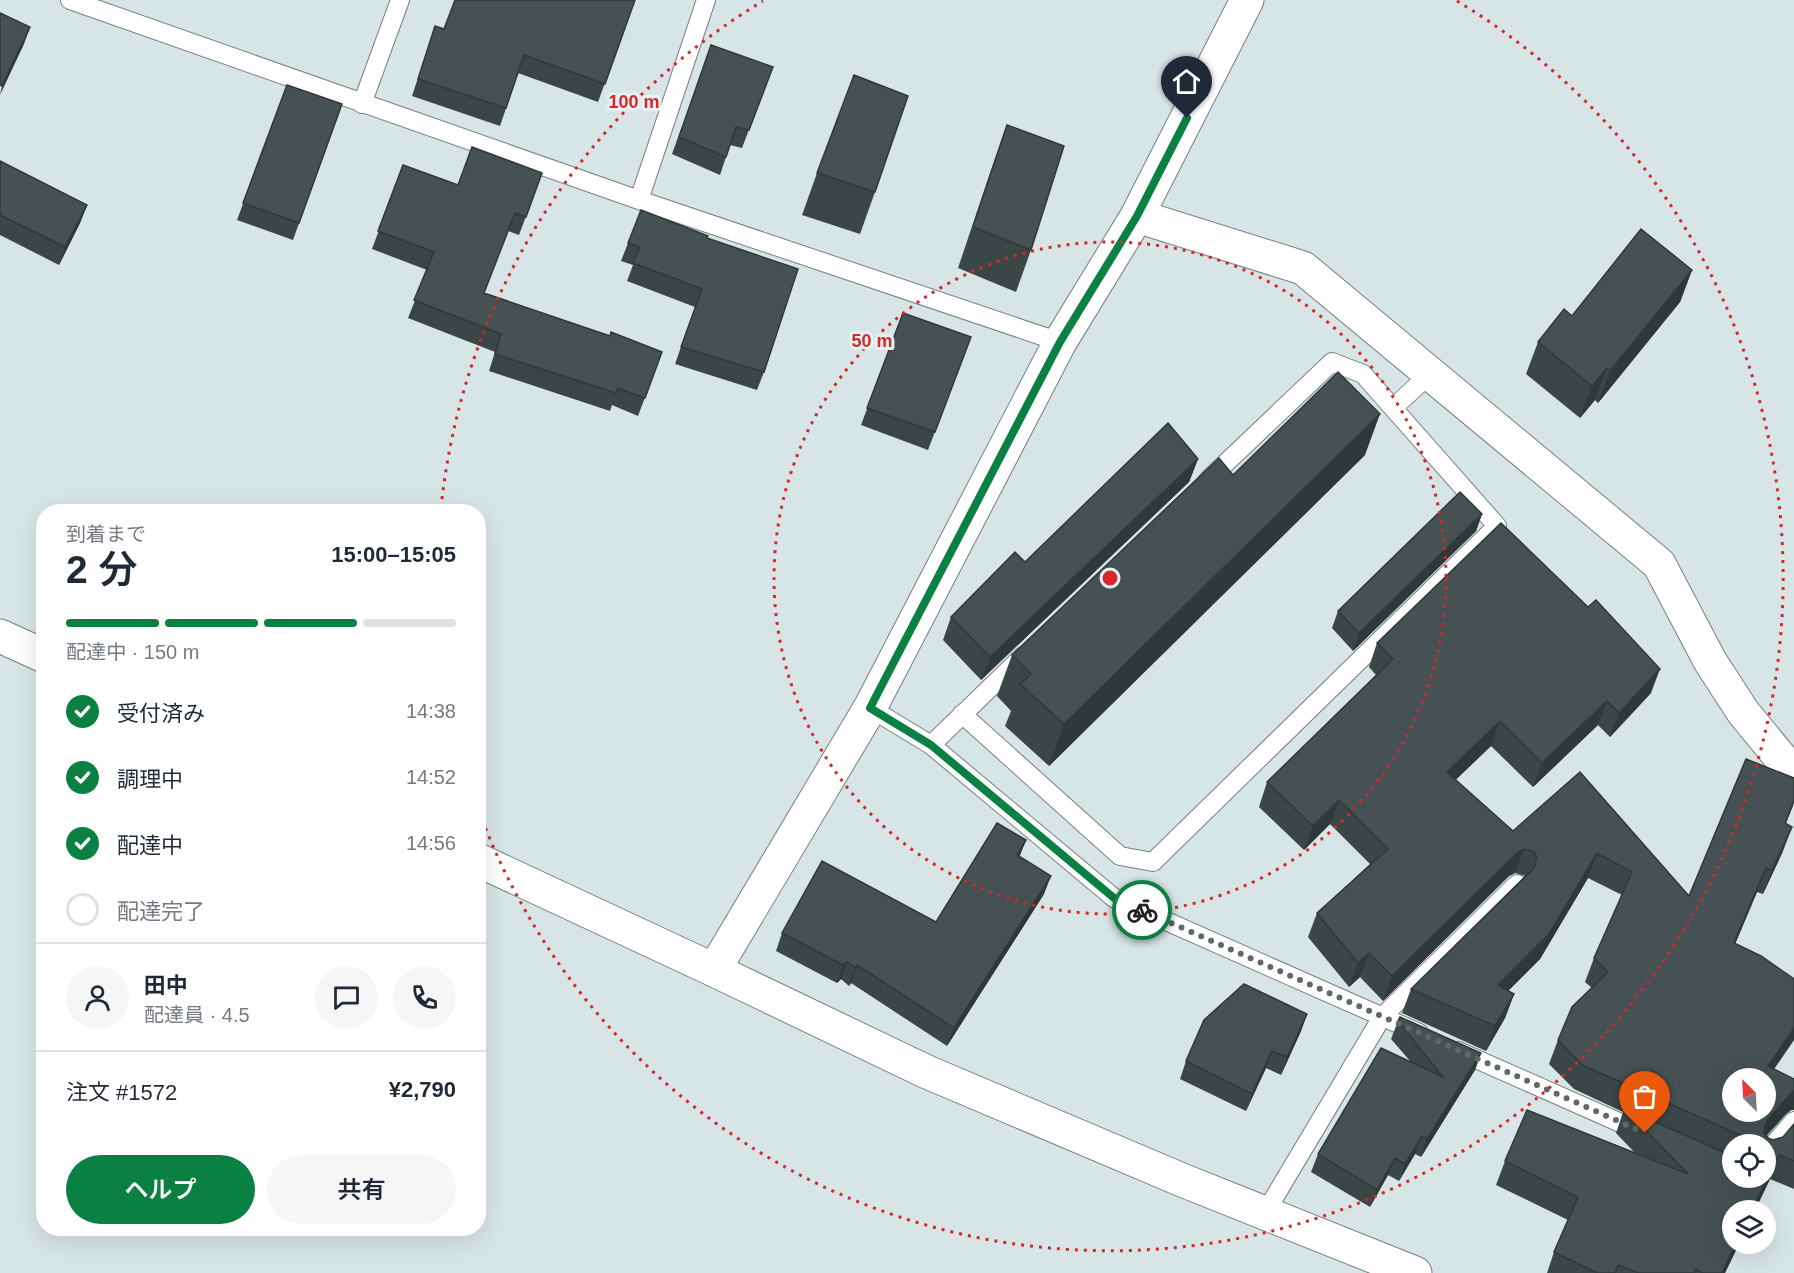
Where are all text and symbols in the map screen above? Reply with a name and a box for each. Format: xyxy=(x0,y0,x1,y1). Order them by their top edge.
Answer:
pin xyxy=(1161,56,1212,118)
icon: home xyxy=(1170,65,1203,98)
text: 100 m xyxy=(608,92,660,112)
text: 50 m xyxy=(851,331,893,351)
text: 到着まで xyxy=(66,523,146,545)
text: 15:00–15:05 xyxy=(331,542,456,567)
text: 2 分 xyxy=(66,548,138,591)
centre of rings xyxy=(1100,568,1120,588)
text: 配達中 · 150 m xyxy=(66,641,199,663)
icon: check xyxy=(66,695,99,728)
text: 14:38 xyxy=(406,700,456,722)
text: 受付済み xyxy=(117,701,205,726)
icon: check xyxy=(66,761,99,794)
text: 14:52 xyxy=(406,766,456,788)
text: 調理中 xyxy=(117,767,183,792)
icon: check xyxy=(66,827,99,860)
text: 14:56 xyxy=(406,832,456,854)
text: 配達中 xyxy=(117,833,183,858)
courier xyxy=(1112,880,1172,940)
icon: bike xyxy=(1126,894,1159,927)
text: 配達完了 xyxy=(117,899,205,924)
button: person xyxy=(66,966,129,1029)
button: chat xyxy=(315,966,378,1029)
button: phone xyxy=(393,966,456,1029)
text: 田中 xyxy=(144,973,188,998)
text: 配達員 · 4.5 xyxy=(144,1004,250,1026)
north arrow xyxy=(1722,1068,1776,1122)
map controls xyxy=(1722,1068,1776,1254)
pin xyxy=(1619,1071,1670,1133)
text: ¥2,790 xyxy=(389,1077,456,1102)
text: 注文 #1572 xyxy=(66,1080,177,1105)
icon: bag xyxy=(1628,1080,1661,1113)
button: locate xyxy=(1722,1134,1776,1188)
button: ヘルプ xyxy=(66,1155,255,1224)
button: 共有 xyxy=(267,1155,456,1224)
button: layers xyxy=(1722,1200,1776,1254)

